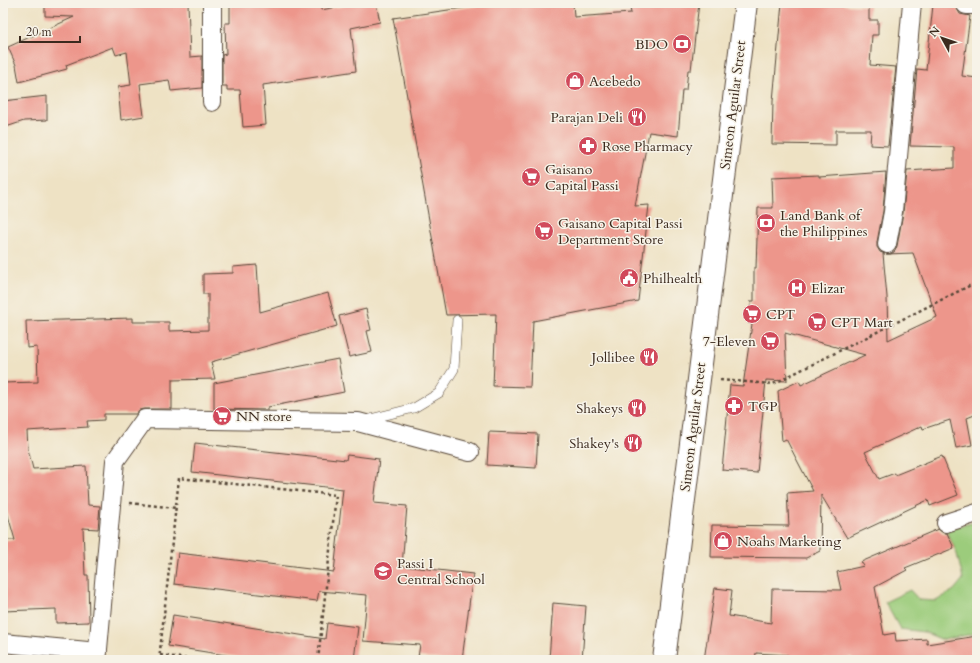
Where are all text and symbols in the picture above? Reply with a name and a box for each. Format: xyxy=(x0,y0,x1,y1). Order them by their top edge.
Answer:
scale bar xyxy=(20,18,80,44)
north arrow xyxy=(922,18,962,58)
text: N xyxy=(926,23,944,40)
text: 20 m xyxy=(26,24,53,40)
bank icon: BDO xyxy=(671,33,693,55)
place label: BDO xyxy=(635,35,668,54)
street label: Simeon Aguilar Street xyxy=(716,39,750,171)
shop icon: Acebedo xyxy=(564,70,586,92)
place label: Acebedo xyxy=(589,72,641,91)
restaurant icon: Parajan Deli xyxy=(626,106,648,128)
place label: Parajan Deli xyxy=(551,108,623,127)
pharmacy icon: Rose Pharmacy xyxy=(577,135,599,157)
place label: Rose Pharmacy xyxy=(602,137,693,156)
place label: Gaisano Capital Passi xyxy=(545,160,619,195)
supermarket icon: Gaisano Capital Passi xyxy=(520,166,542,188)
place label: Land Bank of the Philippines xyxy=(780,206,868,241)
bank icon: Land Bank of the Philippines xyxy=(755,212,777,234)
place label: Gaisano Capital Passi Department Store xyxy=(558,214,683,249)
supermarket icon: Gaisano Capital Passi Department Store xyxy=(533,220,555,242)
public building icon: Philhealth xyxy=(618,267,640,289)
place label: Philhealth xyxy=(643,269,703,288)
hospital icon: Elizar xyxy=(786,277,808,299)
place label: Elizar xyxy=(811,279,845,298)
supermarket icon: CPT xyxy=(741,303,763,325)
place label: CPT xyxy=(766,305,795,324)
supermarket icon: CPT Mart xyxy=(806,311,828,333)
place label: CPT Mart xyxy=(831,313,893,332)
supermarket icon: 7-Eleven xyxy=(759,330,781,352)
place label: 7-Eleven xyxy=(703,332,756,351)
restaurant icon: Jollibee xyxy=(638,346,660,368)
place label: Jollibee xyxy=(589,348,635,367)
street label: Simeon Aguilar Street xyxy=(676,361,710,493)
pharmacy icon: TGP xyxy=(723,395,745,417)
restaurant icon: Shakeys xyxy=(626,397,648,419)
place label: TGP xyxy=(748,397,778,416)
place label: Shakeys xyxy=(576,399,623,418)
supermarket icon: NN store xyxy=(211,405,233,427)
place label: NN store xyxy=(236,407,292,426)
restaurant icon: Shakey's xyxy=(622,432,644,454)
place label: Shakey's xyxy=(569,434,619,453)
shop icon: Noahs Marketing xyxy=(712,530,734,552)
place label: Noahs Marketing xyxy=(737,532,841,551)
place label: Passi I Central School xyxy=(397,554,485,589)
school or university icon: Passi I Central School xyxy=(372,560,394,582)

